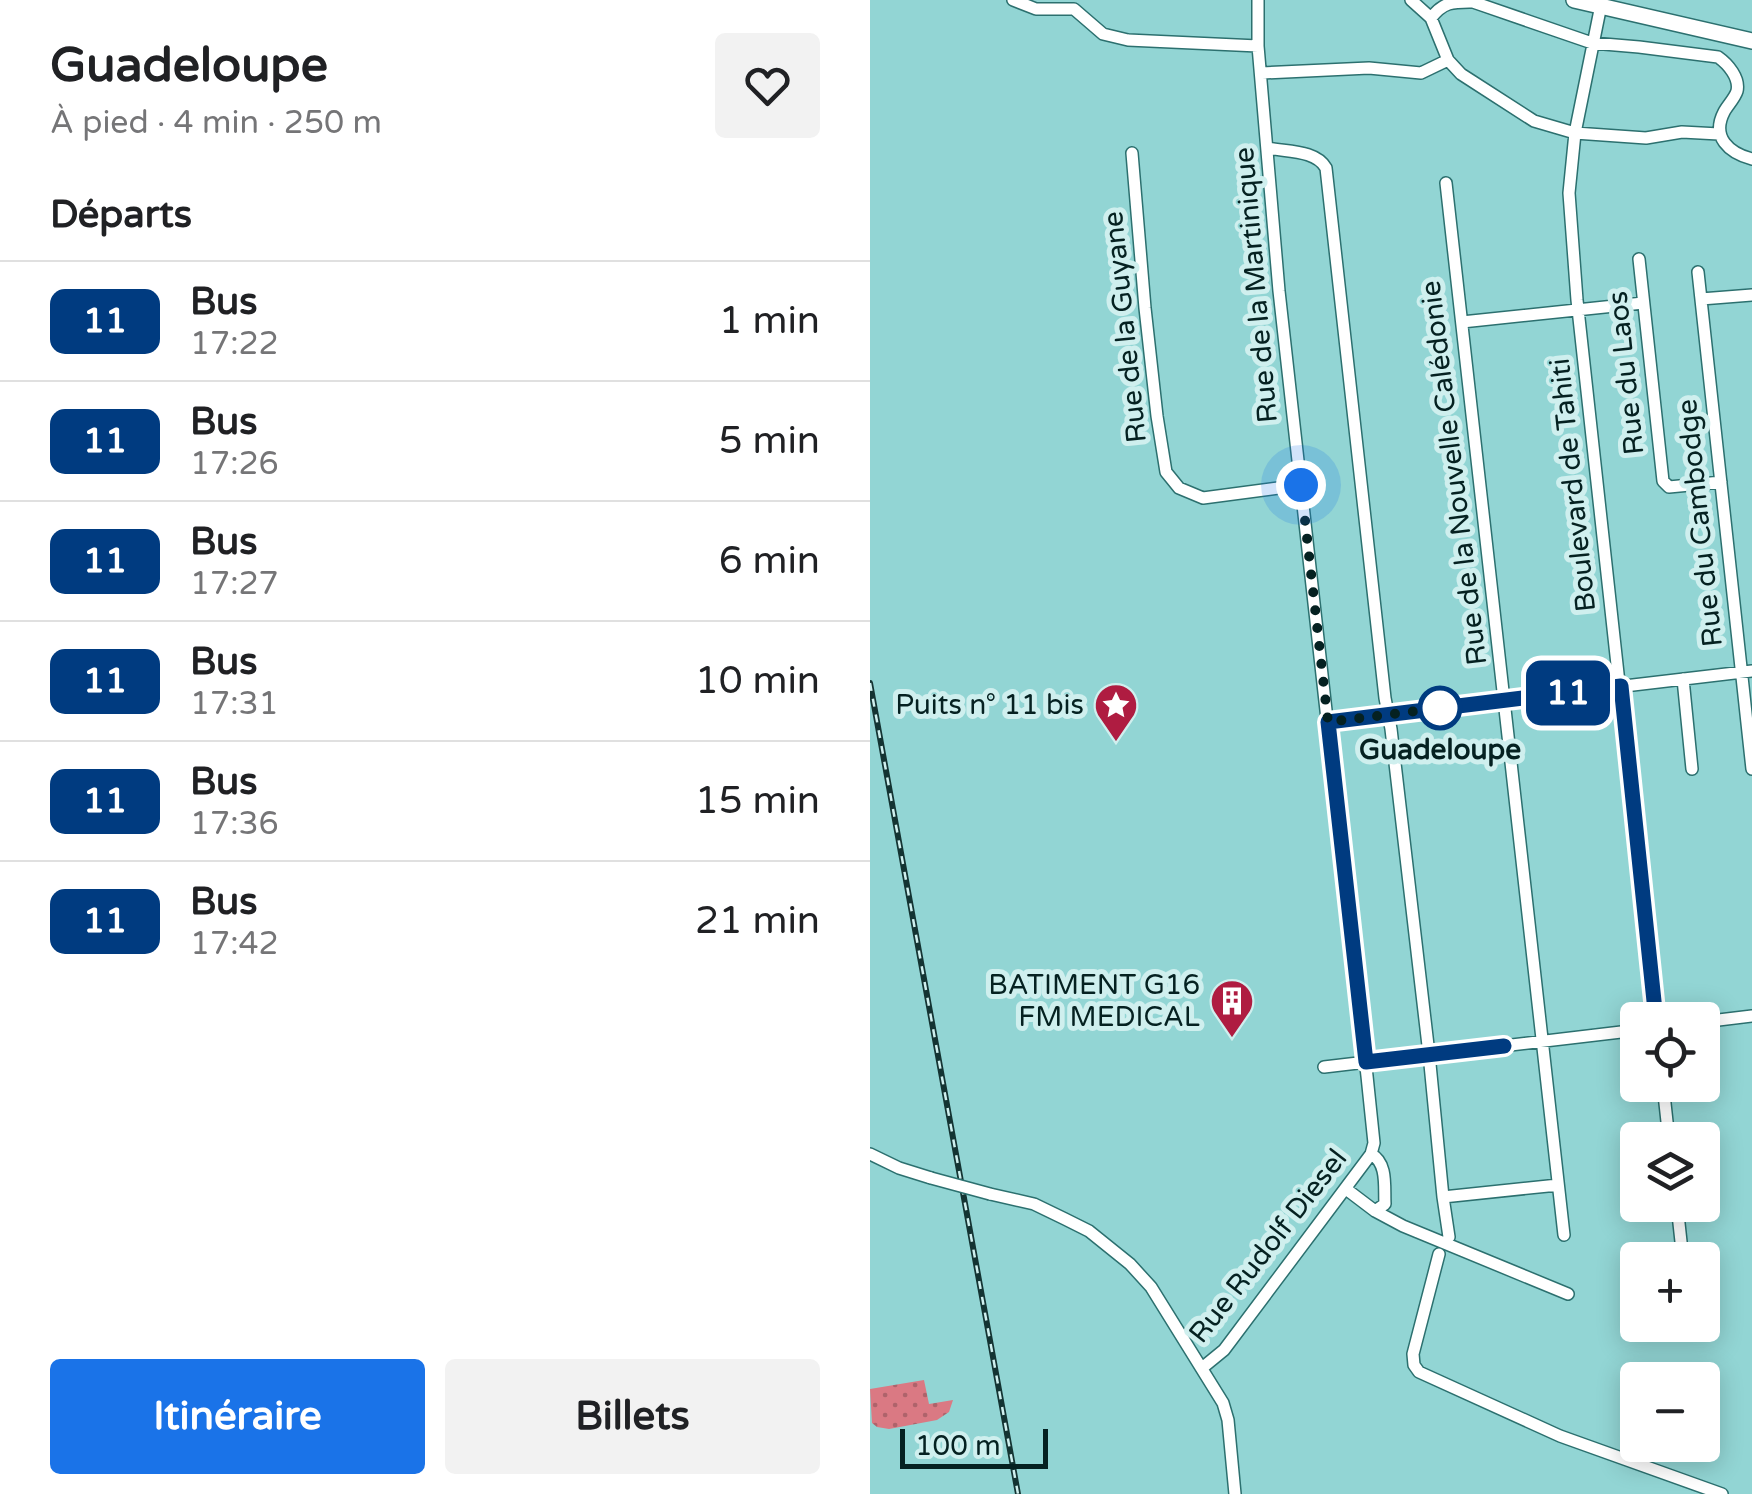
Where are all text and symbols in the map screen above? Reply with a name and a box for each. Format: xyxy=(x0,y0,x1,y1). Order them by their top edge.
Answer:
button: heart xyxy=(715,33,820,138)
text: Guadeloupe xyxy=(50,37,328,95)
text: À pied · 4 min · 250 m xyxy=(50,104,382,142)
street label: Rue de la Martinique xyxy=(1227,146,1285,424)
text: Départs xyxy=(50,192,192,238)
street label: Rue de la Guyane xyxy=(1096,210,1154,444)
text: Bus xyxy=(190,279,257,325)
street label: Rue de la Nouvelle Calédonie xyxy=(1414,279,1494,667)
street label: Rue du Laos xyxy=(1600,289,1652,457)
text: 1 min xyxy=(719,298,820,344)
text: 11 xyxy=(83,300,127,342)
text: 17:22 xyxy=(190,325,279,363)
street label: Boulevard de Tahiti xyxy=(1543,357,1603,613)
street label: Rue du Cambodge xyxy=(1670,397,1730,649)
text: Bus xyxy=(190,399,257,445)
text: 5 min xyxy=(719,418,820,464)
text: 11 xyxy=(83,420,127,462)
text: 17:26 xyxy=(190,445,279,483)
your location xyxy=(1276,460,1326,510)
text: Bus xyxy=(190,519,257,565)
text: 6 min xyxy=(719,538,820,584)
text: 11 xyxy=(83,540,127,582)
text: 17:27 xyxy=(190,565,279,603)
text: Bus xyxy=(190,639,257,685)
text: 10 min xyxy=(695,658,820,704)
text: 11 xyxy=(83,660,127,702)
line badge: 11 xyxy=(1523,660,1613,726)
text: 11 xyxy=(1546,672,1590,714)
place icon: Puits n° 11 bis xyxy=(1093,682,1139,743)
text: 17:31 xyxy=(190,685,279,723)
marker: Guadeloupe xyxy=(1419,687,1461,729)
place label: Puits n° 11 bis xyxy=(895,688,1084,722)
place label: Guadeloupe xyxy=(1359,733,1521,767)
text: Bus xyxy=(190,759,257,805)
text: 15 min xyxy=(695,778,820,824)
text: 11 xyxy=(83,780,127,822)
text: 17:36 xyxy=(190,805,279,843)
text: Bus xyxy=(190,879,257,925)
text: 21 min xyxy=(695,898,820,944)
text: 11 xyxy=(83,900,127,942)
text: 17:42 xyxy=(190,925,279,963)
place label: BATIMENT G16 FM MEDICAL xyxy=(988,968,1200,1034)
building icon: BATIMENT G16 FM MEDICAL xyxy=(1209,978,1255,1039)
map controls xyxy=(1620,1002,1720,1462)
button: locate xyxy=(1620,1002,1720,1102)
button: layers xyxy=(1620,1122,1720,1222)
street label: Rue Rudolf Diesel xyxy=(1182,1142,1354,1350)
button: + xyxy=(1620,1242,1720,1342)
button: Itinéraire xyxy=(50,1359,425,1474)
button: Billets xyxy=(445,1359,820,1474)
button: − xyxy=(1620,1362,1720,1462)
scale bar xyxy=(900,1424,1048,1468)
text: 100 m xyxy=(915,1429,1001,1463)

